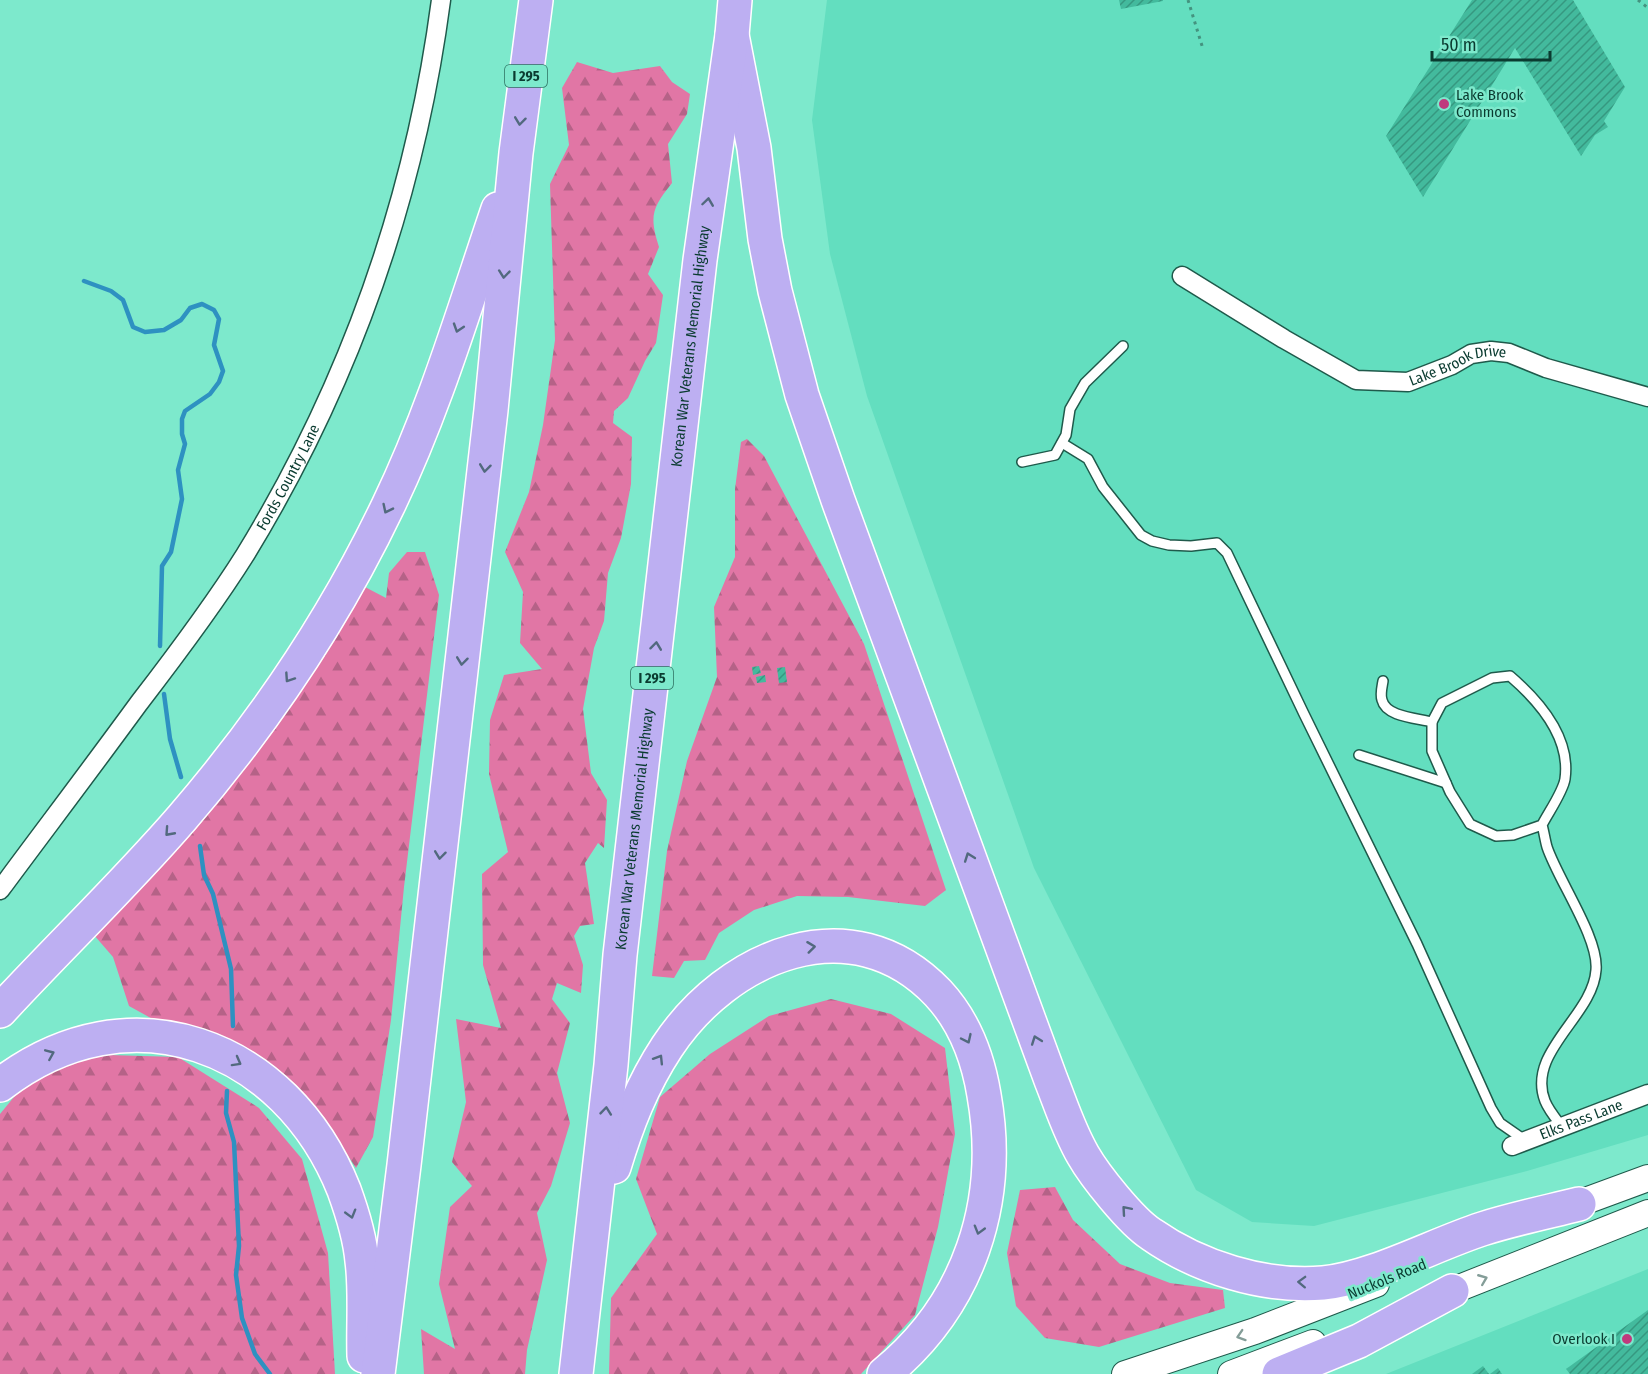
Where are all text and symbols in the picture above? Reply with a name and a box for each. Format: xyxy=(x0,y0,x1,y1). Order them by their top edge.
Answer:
scale bar xyxy=(1432,24,1550,62)
text: 50 m xyxy=(1441,34,1477,56)
road number: I 295 xyxy=(505,65,547,87)
place label: Lake Brook Commons xyxy=(1456,86,1523,121)
marker: Lake Brook Commons xyxy=(1437,97,1451,111)
one-way arrow xyxy=(515,116,527,125)
one-way arrow xyxy=(702,197,714,207)
street label: Korean War Veterans Memorial Highway xyxy=(667,224,714,468)
one-way arrow xyxy=(498,269,511,278)
one-way arrow xyxy=(453,322,465,333)
street label: Lake Brook Drive xyxy=(1406,342,1507,390)
street label: Fords Country Lane xyxy=(253,421,323,534)
one-way arrow xyxy=(479,463,492,472)
one-way arrow xyxy=(382,503,394,514)
one-way arrow xyxy=(649,641,661,650)
one-way arrow xyxy=(457,657,469,666)
road number: I 295 xyxy=(631,667,673,689)
one-way arrow xyxy=(285,671,296,682)
street label: Korean War Veterans Memorial Highway xyxy=(612,707,657,951)
one-way arrow xyxy=(165,825,176,835)
one-way arrow xyxy=(434,851,447,860)
one-way arrow xyxy=(964,852,976,863)
one-way arrow xyxy=(806,942,815,954)
one-way arrow xyxy=(960,1032,972,1043)
one-way arrow xyxy=(1031,1035,1044,1046)
one-way arrow xyxy=(43,1049,54,1061)
one-way arrow xyxy=(231,1055,241,1066)
one-way arrow xyxy=(651,1055,662,1066)
street label: Elks Pass Lane xyxy=(1537,1096,1625,1144)
one-way arrow xyxy=(599,1107,612,1116)
one-way arrow xyxy=(1122,1206,1133,1217)
one-way arrow xyxy=(344,1208,356,1219)
one-way arrow xyxy=(974,1225,987,1235)
street label: Nuckols Road xyxy=(1345,1255,1429,1303)
one-way arrow xyxy=(1476,1274,1487,1286)
one-way arrow xyxy=(1297,1276,1306,1289)
one-way arrow xyxy=(1236,1329,1247,1341)
place label: Overlook I xyxy=(1552,1330,1615,1348)
marker: Overlook I xyxy=(1620,1332,1634,1346)

